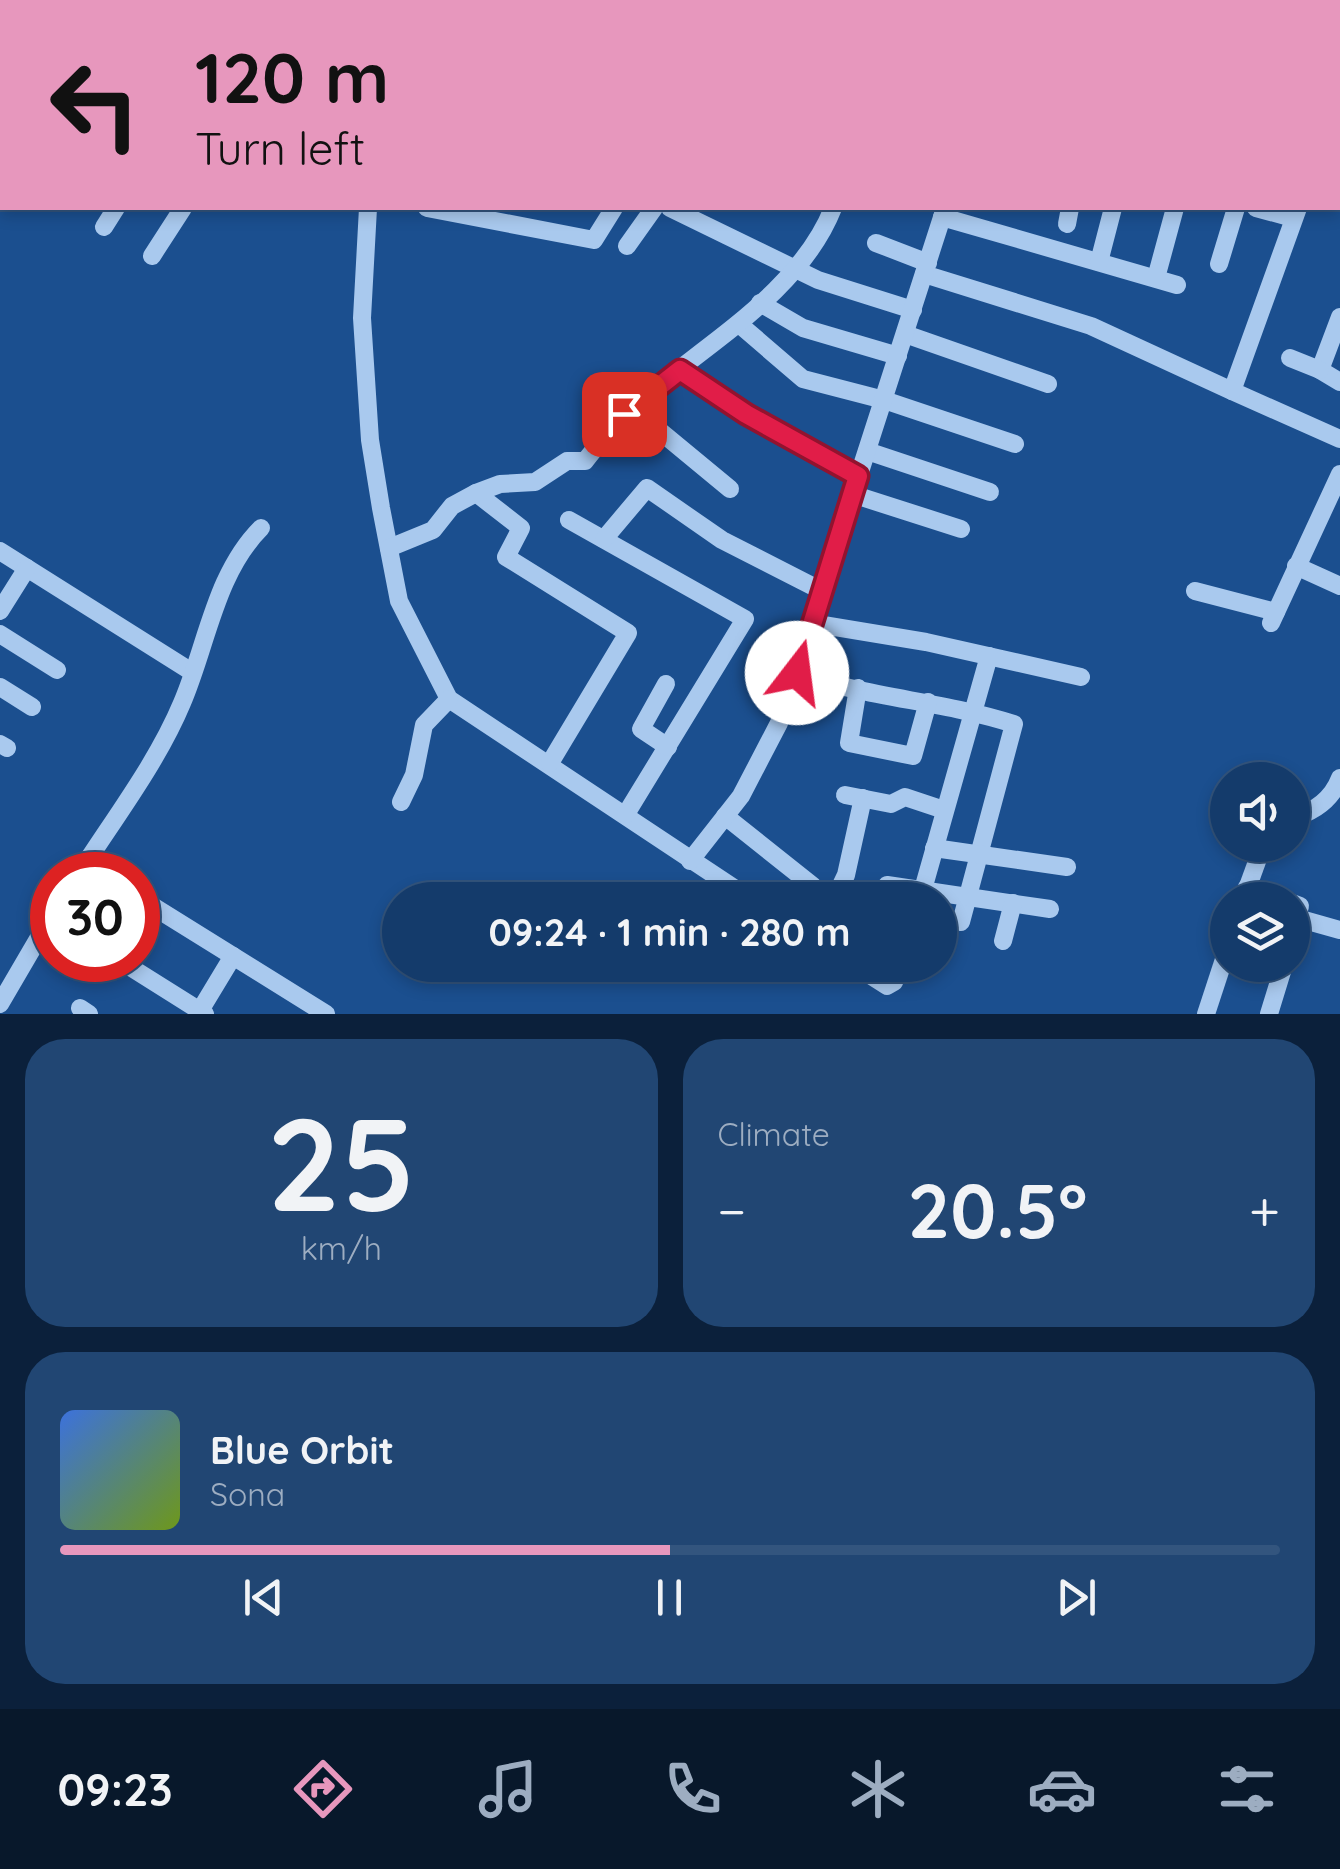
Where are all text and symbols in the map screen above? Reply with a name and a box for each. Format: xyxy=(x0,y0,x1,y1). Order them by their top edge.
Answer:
text: 120 m xyxy=(195,33,389,121)
icon: left xyxy=(30,40,160,170)
text: Turn left xyxy=(195,120,365,176)
pin xyxy=(582,372,667,457)
icon: arrive xyxy=(597,387,652,442)
position arrow xyxy=(745,621,849,725)
map controls xyxy=(1210,762,1310,982)
button: sound xyxy=(1210,762,1310,862)
speed limit sign: 30 xyxy=(30,852,160,982)
button: layers xyxy=(1210,882,1310,982)
text: 09:24 · 1 min · 280 m xyxy=(488,908,851,956)
text: 25 xyxy=(267,1081,416,1244)
text: Climate xyxy=(718,1114,830,1154)
text: 20.5° xyxy=(908,1163,1088,1257)
text: − xyxy=(718,1176,746,1245)
text: + xyxy=(1249,1176,1280,1245)
text: km/h xyxy=(301,1228,382,1268)
text: Blue Orbit xyxy=(210,1426,394,1474)
text: Sona xyxy=(210,1474,285,1514)
icon: previous xyxy=(236,1570,291,1625)
icon: pause xyxy=(642,1570,697,1625)
icon: next xyxy=(1049,1570,1104,1625)
icon: directions xyxy=(288,1754,358,1824)
icon: music xyxy=(473,1754,543,1824)
icon: phone xyxy=(658,1754,728,1824)
icon: climate xyxy=(843,1754,913,1824)
icon: car xyxy=(1027,1754,1097,1824)
icon: filters xyxy=(1212,1754,1282,1824)
text: 09:23 xyxy=(57,1761,173,1817)

